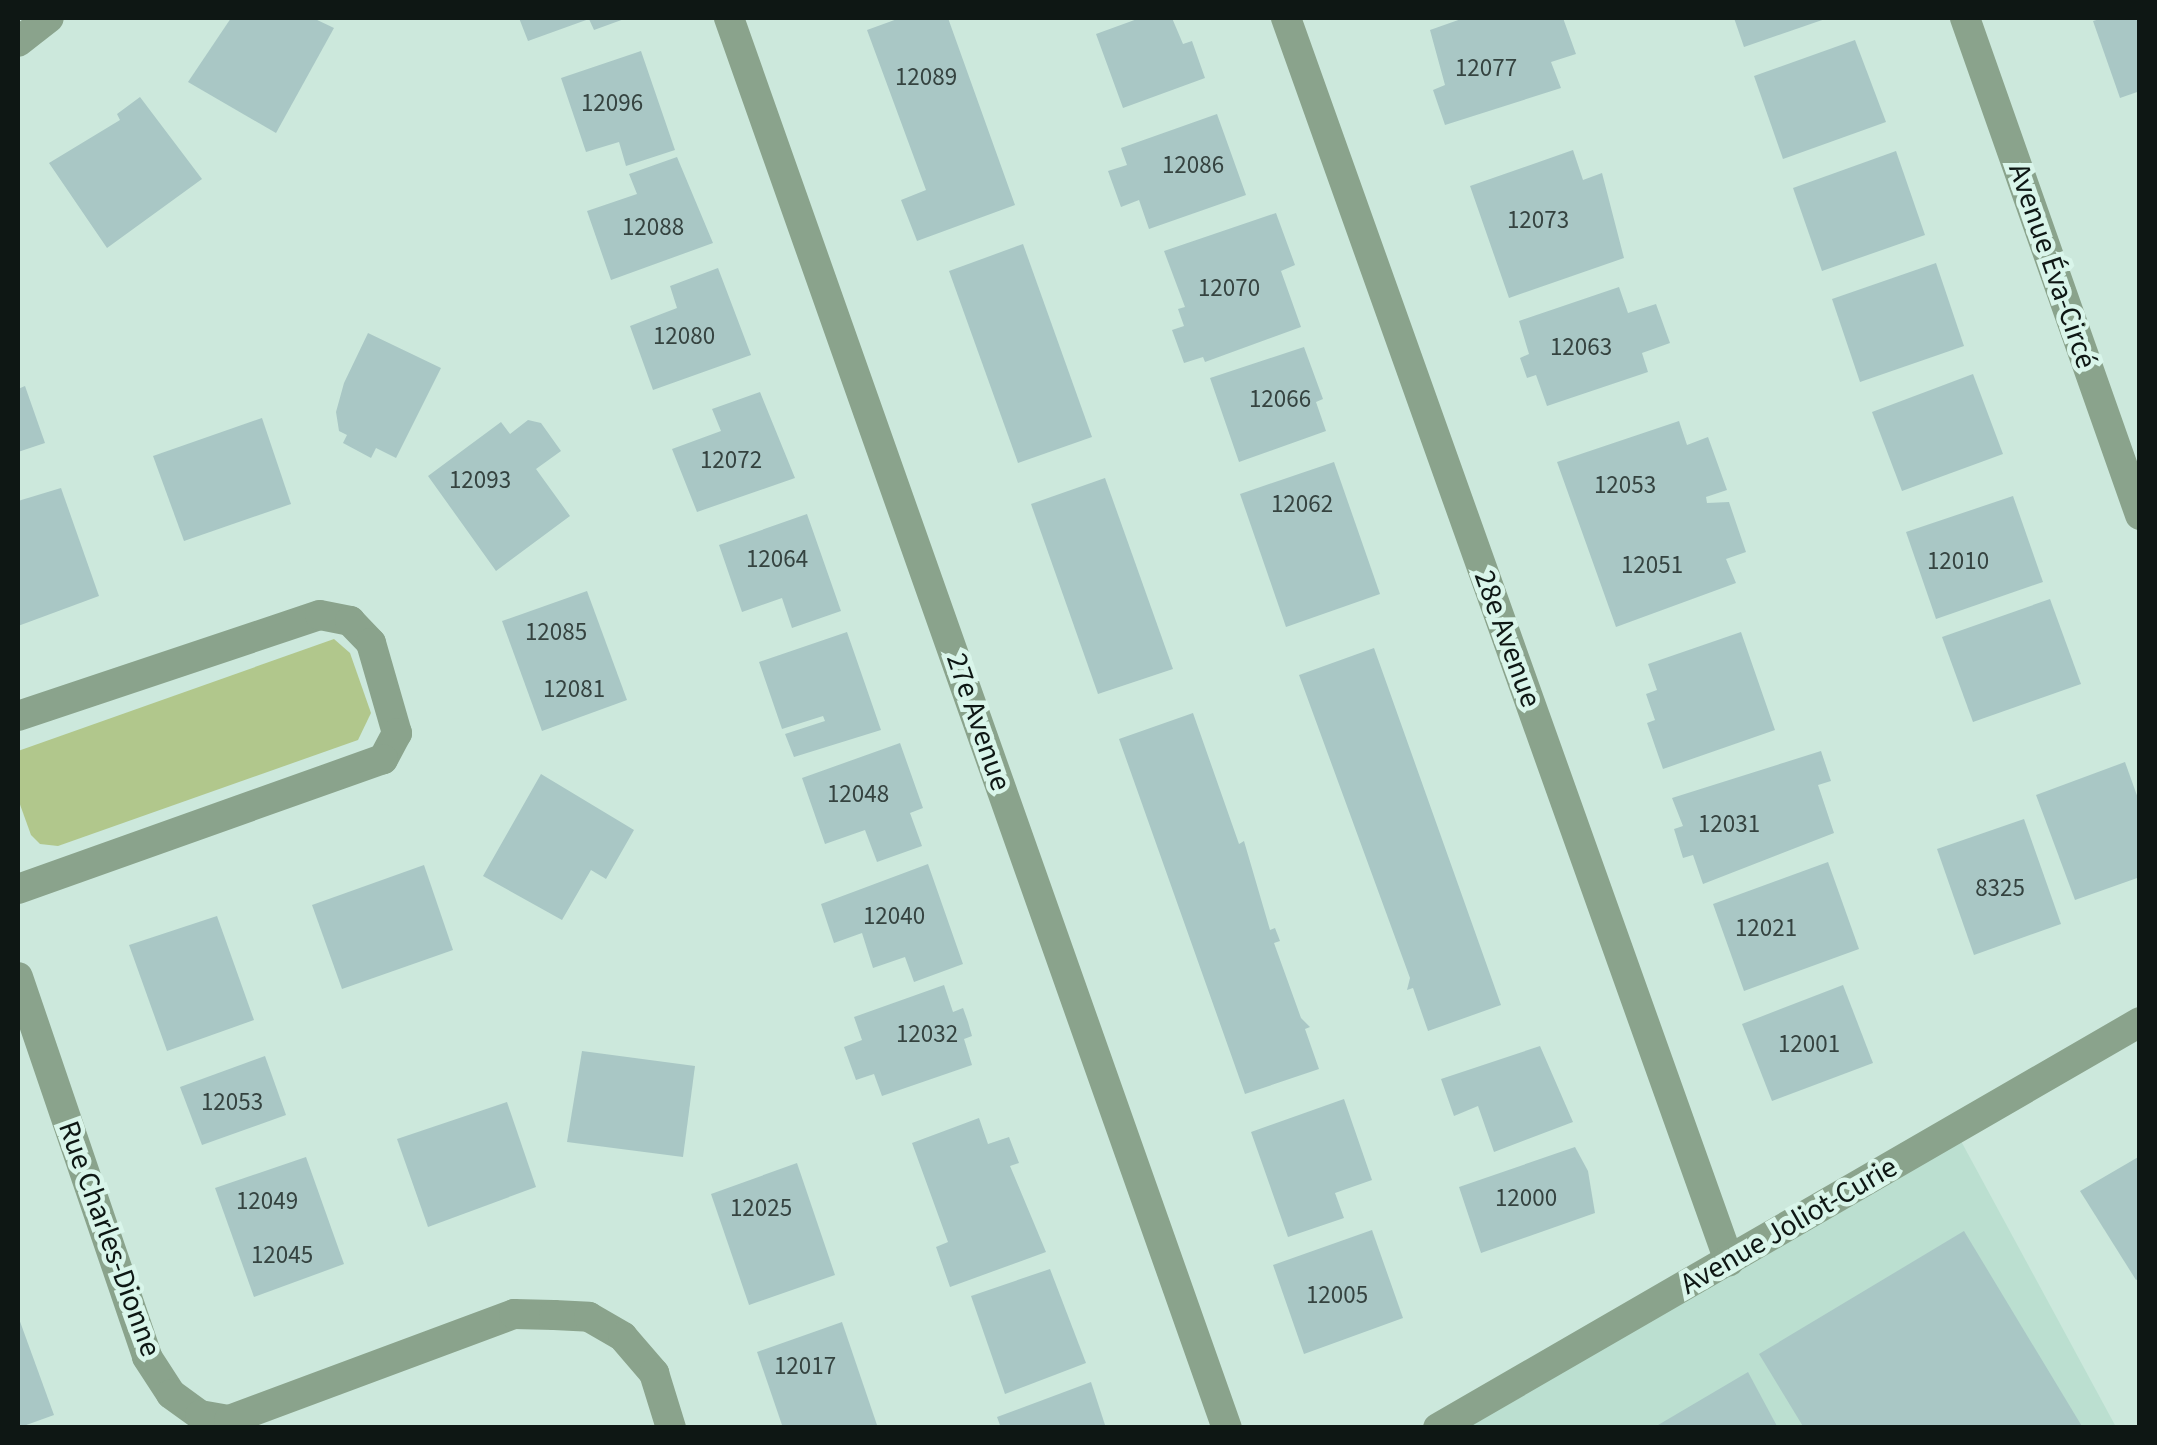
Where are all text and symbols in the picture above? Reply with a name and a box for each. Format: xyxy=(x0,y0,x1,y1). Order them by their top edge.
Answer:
house number: 12077 xyxy=(1455,53,1517,83)
house number: 12089 xyxy=(895,62,957,92)
house number: 12096 xyxy=(581,88,643,118)
house number: 12086 xyxy=(1162,150,1224,180)
street label: Avenue Éva-Circé xyxy=(2000,159,2104,373)
house number: 12073 xyxy=(1507,205,1569,235)
house number: 12088 xyxy=(622,212,684,242)
house number: 12070 xyxy=(1198,273,1260,303)
house number: 12080 xyxy=(653,321,715,351)
house number: 12063 xyxy=(1550,332,1612,362)
house number: 12066 xyxy=(1249,384,1311,414)
house number: 12072 xyxy=(700,445,762,475)
house number: 12093 xyxy=(449,465,511,495)
house number: 12053 xyxy=(1594,470,1656,500)
house number: 12062 xyxy=(1271,489,1333,519)
house number: 12064 xyxy=(746,544,808,574)
house number: 12010 xyxy=(1927,546,1989,576)
house number: 12051 xyxy=(1621,550,1683,580)
street label: 28e Avenue xyxy=(1466,566,1548,712)
house number: 12085 xyxy=(525,617,587,647)
street label: 27e Avenue xyxy=(938,648,1018,796)
house number: 12081 xyxy=(543,674,605,704)
house number: 12048 xyxy=(827,779,889,809)
house number: 12031 xyxy=(1698,809,1760,839)
house number: 8325 xyxy=(1975,873,2025,903)
house number: 12040 xyxy=(863,901,925,931)
house number: 12021 xyxy=(1735,913,1797,943)
house number: 12032 xyxy=(896,1019,958,1049)
house number: 12001 xyxy=(1778,1029,1840,1059)
house number: 12053 xyxy=(201,1087,263,1117)
street label: Rue Charles-Dionne xyxy=(50,1116,168,1362)
street label: Avenue Joliot-Curie xyxy=(1674,1149,1904,1303)
house number: 12000 xyxy=(1495,1183,1557,1213)
house number: 12049 xyxy=(236,1186,298,1216)
house number: 12025 xyxy=(730,1193,792,1223)
house number: 12045 xyxy=(251,1240,313,1270)
house number: 12005 xyxy=(1306,1280,1368,1310)
house number: 12017 xyxy=(774,1351,836,1381)

